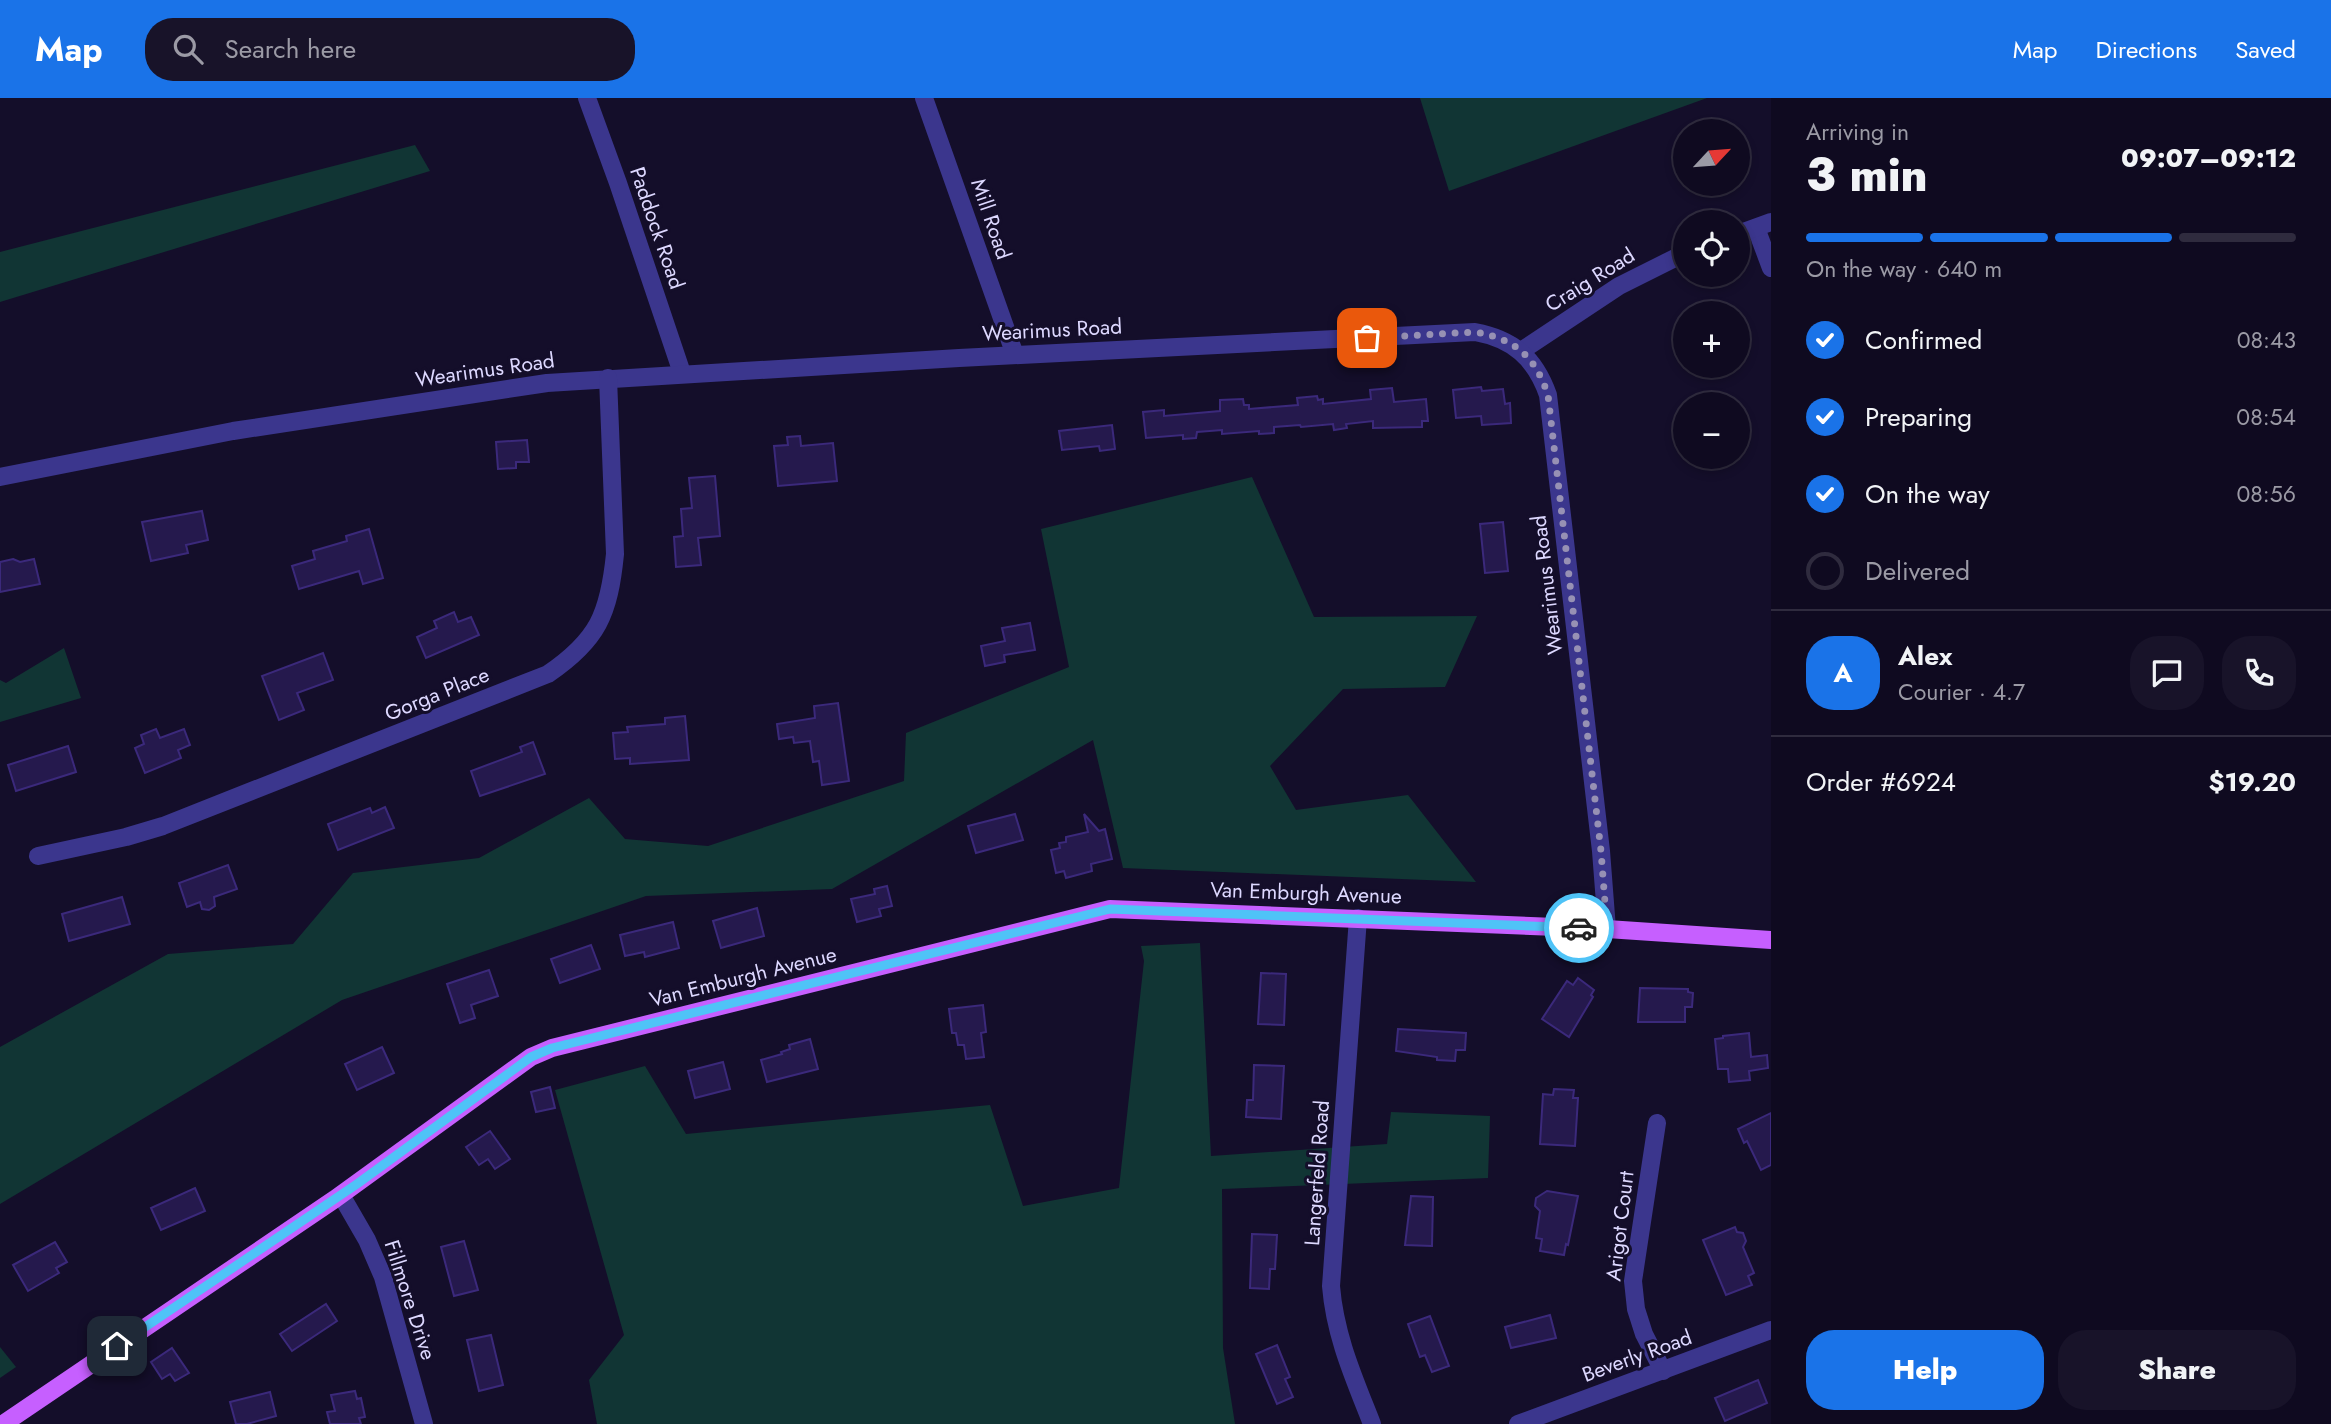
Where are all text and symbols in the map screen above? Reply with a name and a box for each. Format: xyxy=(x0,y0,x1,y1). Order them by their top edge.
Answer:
search box xyxy=(145,18,635,81)
text: Map xyxy=(35,26,103,73)
icon: search xyxy=(169,30,207,68)
text: Search here xyxy=(225,30,356,68)
text: Map xyxy=(2013,32,2058,67)
text: Directions xyxy=(2096,32,2197,67)
text: Saved xyxy=(2235,32,2296,67)
text: Arriving in xyxy=(1806,115,1909,149)
north arrow xyxy=(1673,119,1750,196)
map controls xyxy=(1673,119,1750,469)
text: 09:07–09:12 xyxy=(2121,139,2296,177)
text: 3 min xyxy=(1806,142,1928,208)
street label: Paddock Road xyxy=(622,163,692,293)
street label: Mill Road xyxy=(963,175,1019,263)
button: locate xyxy=(1673,210,1750,287)
street label: Craig Road xyxy=(1539,241,1641,319)
text: On the way · 640 m xyxy=(1806,252,2002,286)
button: + xyxy=(1673,301,1750,378)
pin xyxy=(1337,308,1397,368)
street label: Wearimus Road xyxy=(981,311,1123,349)
icon: bag xyxy=(1348,319,1386,357)
icon: check xyxy=(1806,321,1844,359)
text: Confirmed xyxy=(1865,321,1982,359)
text: 08:43 xyxy=(2237,323,2296,357)
street label: Wearimus Road xyxy=(414,345,556,395)
button: − xyxy=(1673,392,1750,469)
icon: check xyxy=(1806,398,1844,436)
text: Preparing xyxy=(1865,398,1972,436)
text: 08:54 xyxy=(2236,400,2296,434)
icon: check xyxy=(1806,475,1844,513)
text: On the way xyxy=(1865,475,1990,513)
text: 08:56 xyxy=(2237,477,2296,511)
street label: Wearimus Road xyxy=(1524,514,1570,656)
text: Delivered xyxy=(1865,552,1970,590)
button: chat xyxy=(2130,636,2204,710)
button: phone xyxy=(2222,636,2296,710)
text: Alex xyxy=(1898,637,1952,675)
text: A xyxy=(1833,654,1853,692)
street label: Gorga Place xyxy=(380,659,494,729)
text: Courier · 4.7 xyxy=(1898,675,2025,709)
text: Order #6924 xyxy=(1806,763,1956,801)
text: $19.20 xyxy=(2208,763,2296,801)
street label: Van Emburgh Avenue xyxy=(1210,875,1402,911)
courier xyxy=(1544,893,1614,963)
icon: car xyxy=(1560,909,1598,947)
street label: Van Emburgh Avenue xyxy=(646,939,840,1015)
street label: Langerfeld Road xyxy=(1297,1099,1337,1247)
street label: Arigot Court xyxy=(1598,1169,1642,1283)
street label: Fillmore Drive xyxy=(377,1236,444,1364)
pin xyxy=(87,1316,147,1376)
street label: Beverly Road xyxy=(1578,1322,1696,1390)
icon: home xyxy=(98,1327,136,1365)
button: Help xyxy=(1806,1330,2044,1410)
button: Share xyxy=(2058,1330,2296,1410)

